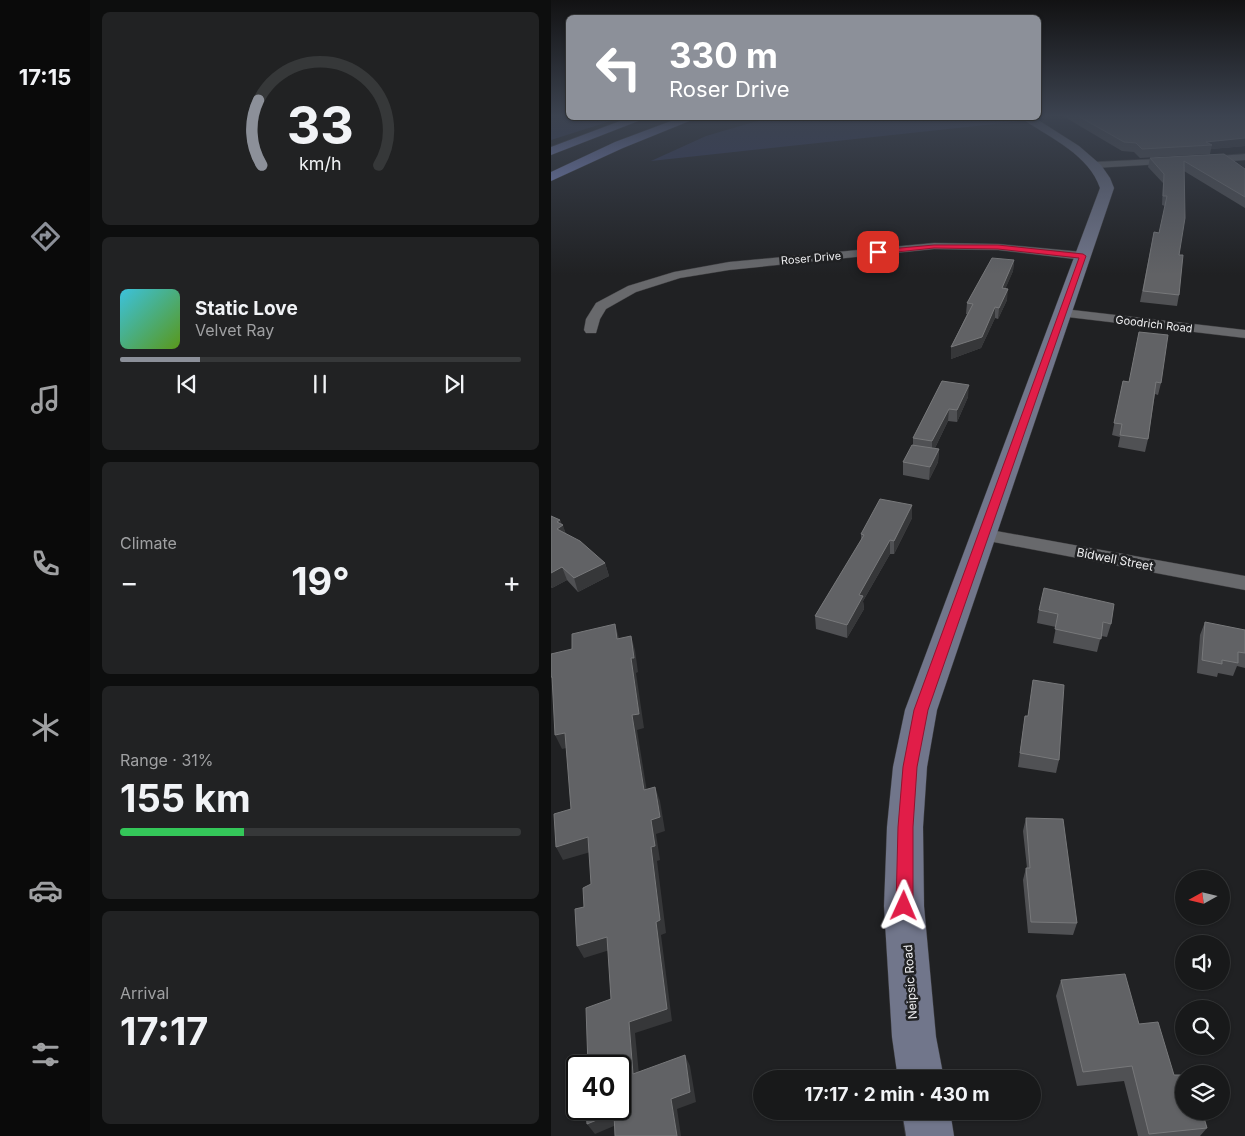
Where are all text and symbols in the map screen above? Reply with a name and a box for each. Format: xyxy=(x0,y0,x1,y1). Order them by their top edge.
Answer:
text: 330 m xyxy=(669,34,778,76)
icon: left xyxy=(586,35,651,100)
text: 17:15 xyxy=(19,64,71,90)
text: Roser Drive xyxy=(669,76,790,102)
text: 33 xyxy=(287,94,354,157)
text: km/h xyxy=(299,153,342,174)
icon: directions xyxy=(28,219,63,254)
pin xyxy=(857,231,899,273)
icon: arrive xyxy=(864,238,892,266)
street label: Roser Drive xyxy=(780,248,842,268)
text: Static Love xyxy=(195,297,298,320)
street label: Goodrich Road xyxy=(1115,312,1193,336)
text: Velvet Ray xyxy=(195,320,274,340)
icon: previous xyxy=(173,370,201,398)
icon: pause xyxy=(306,370,334,398)
icon: next xyxy=(440,370,468,398)
icon: music xyxy=(28,382,63,417)
text: Climate xyxy=(120,533,177,553)
street label: Bidwell Street xyxy=(1075,544,1155,574)
icon: phone xyxy=(28,546,63,581)
text: 19° xyxy=(291,558,350,604)
text: − xyxy=(120,565,139,599)
text: + xyxy=(502,565,521,599)
icon: climate xyxy=(28,710,63,745)
text: Range · 31% xyxy=(120,750,214,770)
text: 155 km xyxy=(120,775,251,821)
north arrow xyxy=(1175,870,1230,925)
map controls xyxy=(1175,870,1230,1120)
icon: car xyxy=(28,873,63,908)
position arrow xyxy=(877,879,929,931)
button: sound xyxy=(1175,935,1230,990)
street label: Neipsic Road xyxy=(900,944,920,1020)
text: Arrival xyxy=(120,983,169,1003)
button: search xyxy=(1175,1000,1230,1055)
text: 17:17 xyxy=(120,1008,208,1054)
icon: filters xyxy=(28,1037,63,1072)
speed limit sign: 40 xyxy=(566,1055,631,1120)
button: layers xyxy=(1175,1065,1230,1120)
text: 17:17 · 2 min · 430 m xyxy=(804,1083,990,1106)

